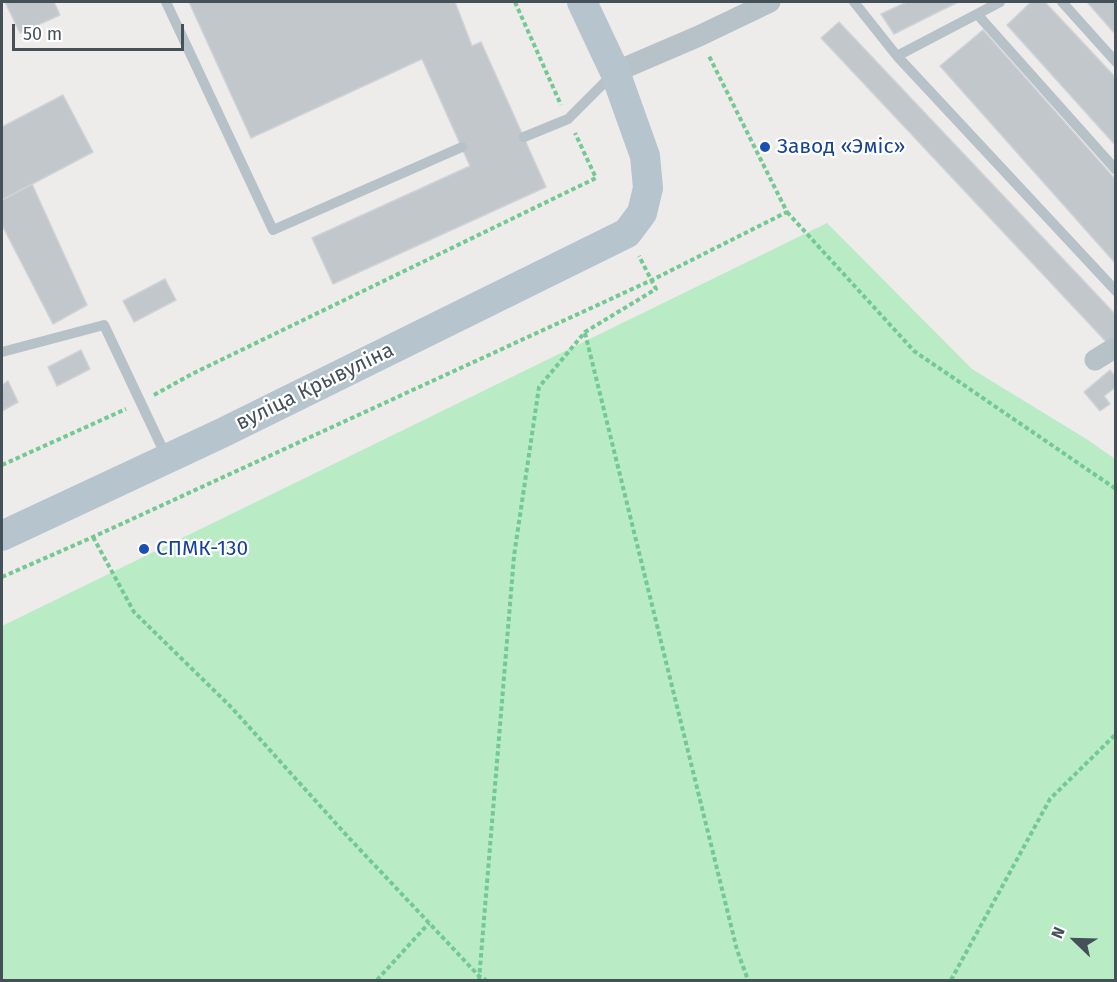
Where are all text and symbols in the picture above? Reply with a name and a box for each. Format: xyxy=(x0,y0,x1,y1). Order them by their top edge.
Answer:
scale bar xyxy=(15,12,188,50)
text: 50 m xyxy=(23,23,62,45)
place label: Завод «Эміс» xyxy=(777,134,905,160)
marker: Завод «Эміс» xyxy=(758,140,772,154)
street label: вуліца Крывуліна xyxy=(232,338,398,436)
place label: СПМК-130 xyxy=(156,536,248,562)
marker: СПМК-130 xyxy=(137,542,151,556)
north arrow xyxy=(1045,910,1105,970)
text: N xyxy=(1047,924,1069,941)

